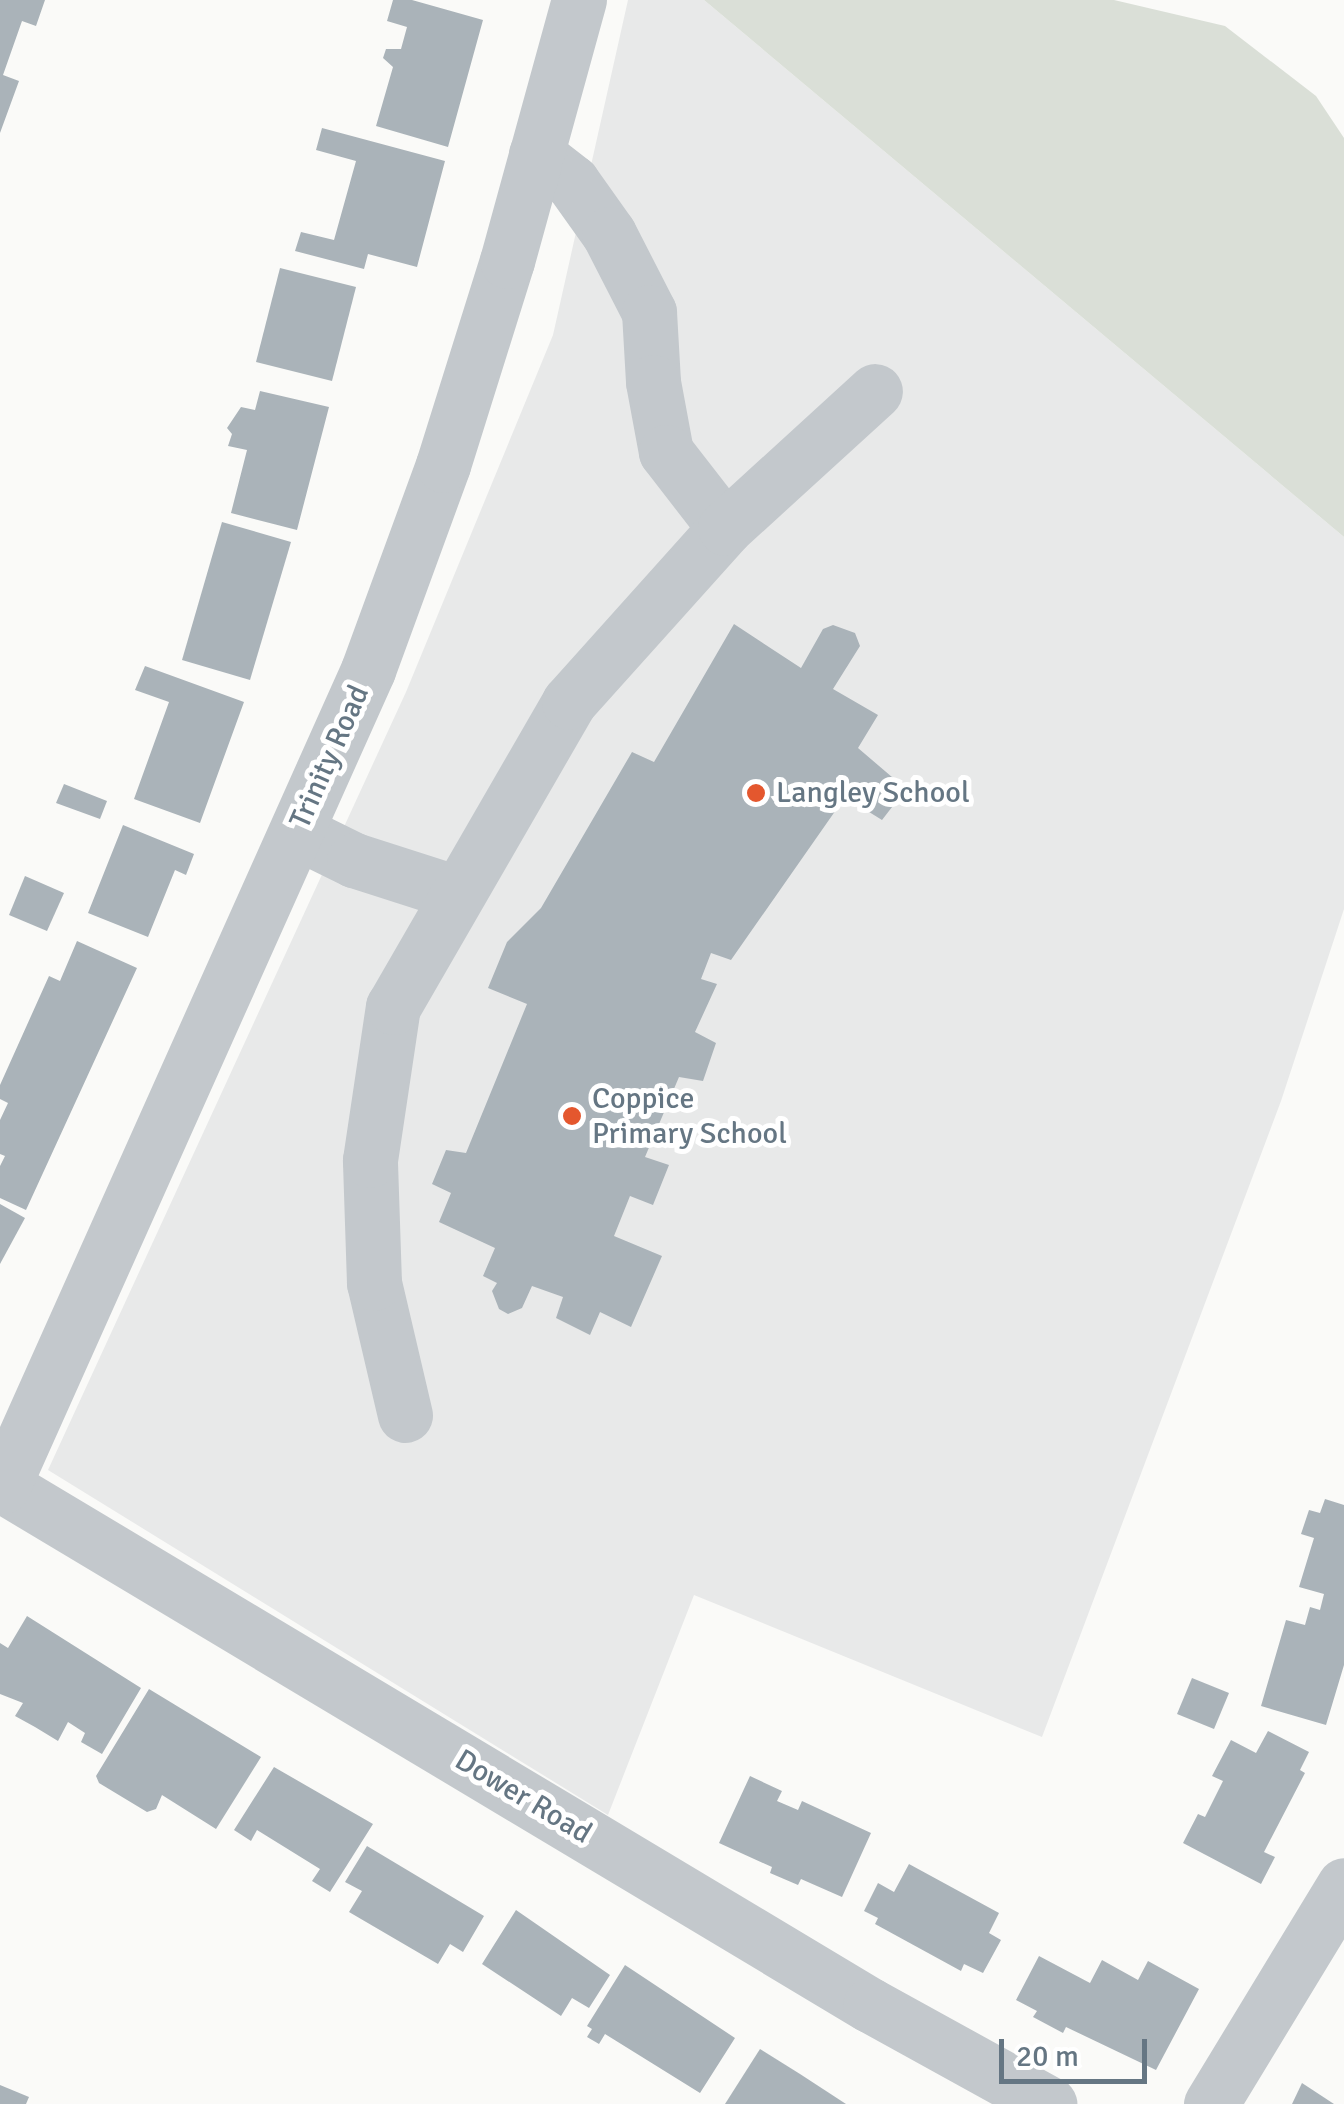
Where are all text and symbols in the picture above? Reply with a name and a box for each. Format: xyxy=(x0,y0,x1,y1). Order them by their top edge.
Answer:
street label: Trinity Road xyxy=(282,680,378,834)
place label: Langley School xyxy=(776,775,970,811)
marker: Langley School xyxy=(745,782,767,804)
place label: Coppice Primary School xyxy=(592,1081,787,1152)
marker: Coppice Primary School xyxy=(561,1105,583,1127)
street label: Dower Road xyxy=(448,1742,598,1852)
scale bar xyxy=(1004,2019,1152,2081)
text: 20 m xyxy=(1016,2038,1079,2075)

